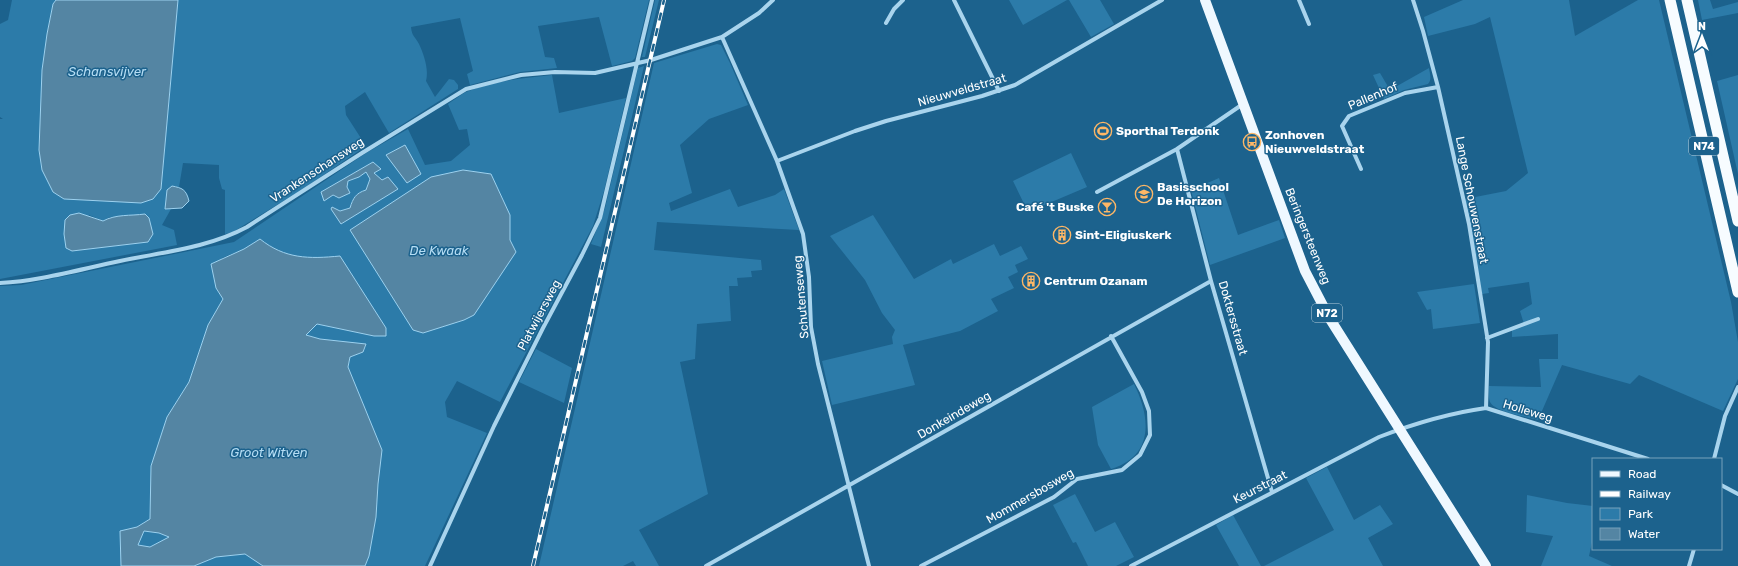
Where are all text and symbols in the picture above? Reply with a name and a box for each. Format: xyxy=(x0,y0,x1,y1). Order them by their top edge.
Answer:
north arrow xyxy=(1682,16,1722,56)
text: N xyxy=(1698,20,1706,33)
water label: Schansvijver xyxy=(68,64,147,79)
street label: Nieuwveldstraat xyxy=(916,71,1008,109)
street label: Pallenhof xyxy=(1346,79,1400,113)
sports icon: Sporthal Terdonk xyxy=(1093,121,1113,141)
place label: Sporthal Terdonk xyxy=(1116,124,1219,138)
place label: Zonhoven Nieuwveldstraat xyxy=(1265,128,1365,156)
bus stop icon: Zonhoven Nieuwveldstraat xyxy=(1242,132,1262,152)
street label: Vrankenschansweg xyxy=(268,134,366,206)
street label: Lange Schouwenstraat xyxy=(1453,135,1491,265)
road number: N74 xyxy=(1689,137,1719,155)
place label: Basisschool De Horizon xyxy=(1157,180,1229,208)
school or university icon: Basisschool De Horizon xyxy=(1134,184,1154,204)
street label: Beringersteenweg xyxy=(1282,186,1334,286)
bar icon: Café 't Buske xyxy=(1097,197,1117,217)
place label: Café 't Buske xyxy=(1016,200,1094,214)
building icon: Sint-Eligiuskerk xyxy=(1052,225,1072,245)
place label: Sint-Eligiuskerk xyxy=(1075,228,1172,242)
water label: De Kwaak xyxy=(409,243,469,258)
street label: Schutenseweg xyxy=(790,255,812,339)
building icon: Centrum Ozanam xyxy=(1021,271,1041,291)
place label: Centrum Ozanam xyxy=(1044,274,1148,288)
street label: Platwijersweg xyxy=(514,277,564,353)
street label: Doktersstraat xyxy=(1216,279,1250,357)
road number: N72 xyxy=(1312,304,1342,322)
street label: Donkeindeweg xyxy=(915,388,993,442)
street label: Holleweg xyxy=(1501,397,1555,425)
water label: Groot Witven xyxy=(230,445,308,460)
legend xyxy=(1592,458,1722,550)
street label: Mommersbosweg xyxy=(984,465,1076,527)
street label: Keurstraat xyxy=(1231,467,1290,507)
text: Road xyxy=(1628,467,1656,481)
text: Railway xyxy=(1628,487,1671,501)
text: Park xyxy=(1628,507,1654,521)
text: Water xyxy=(1628,527,1660,541)

